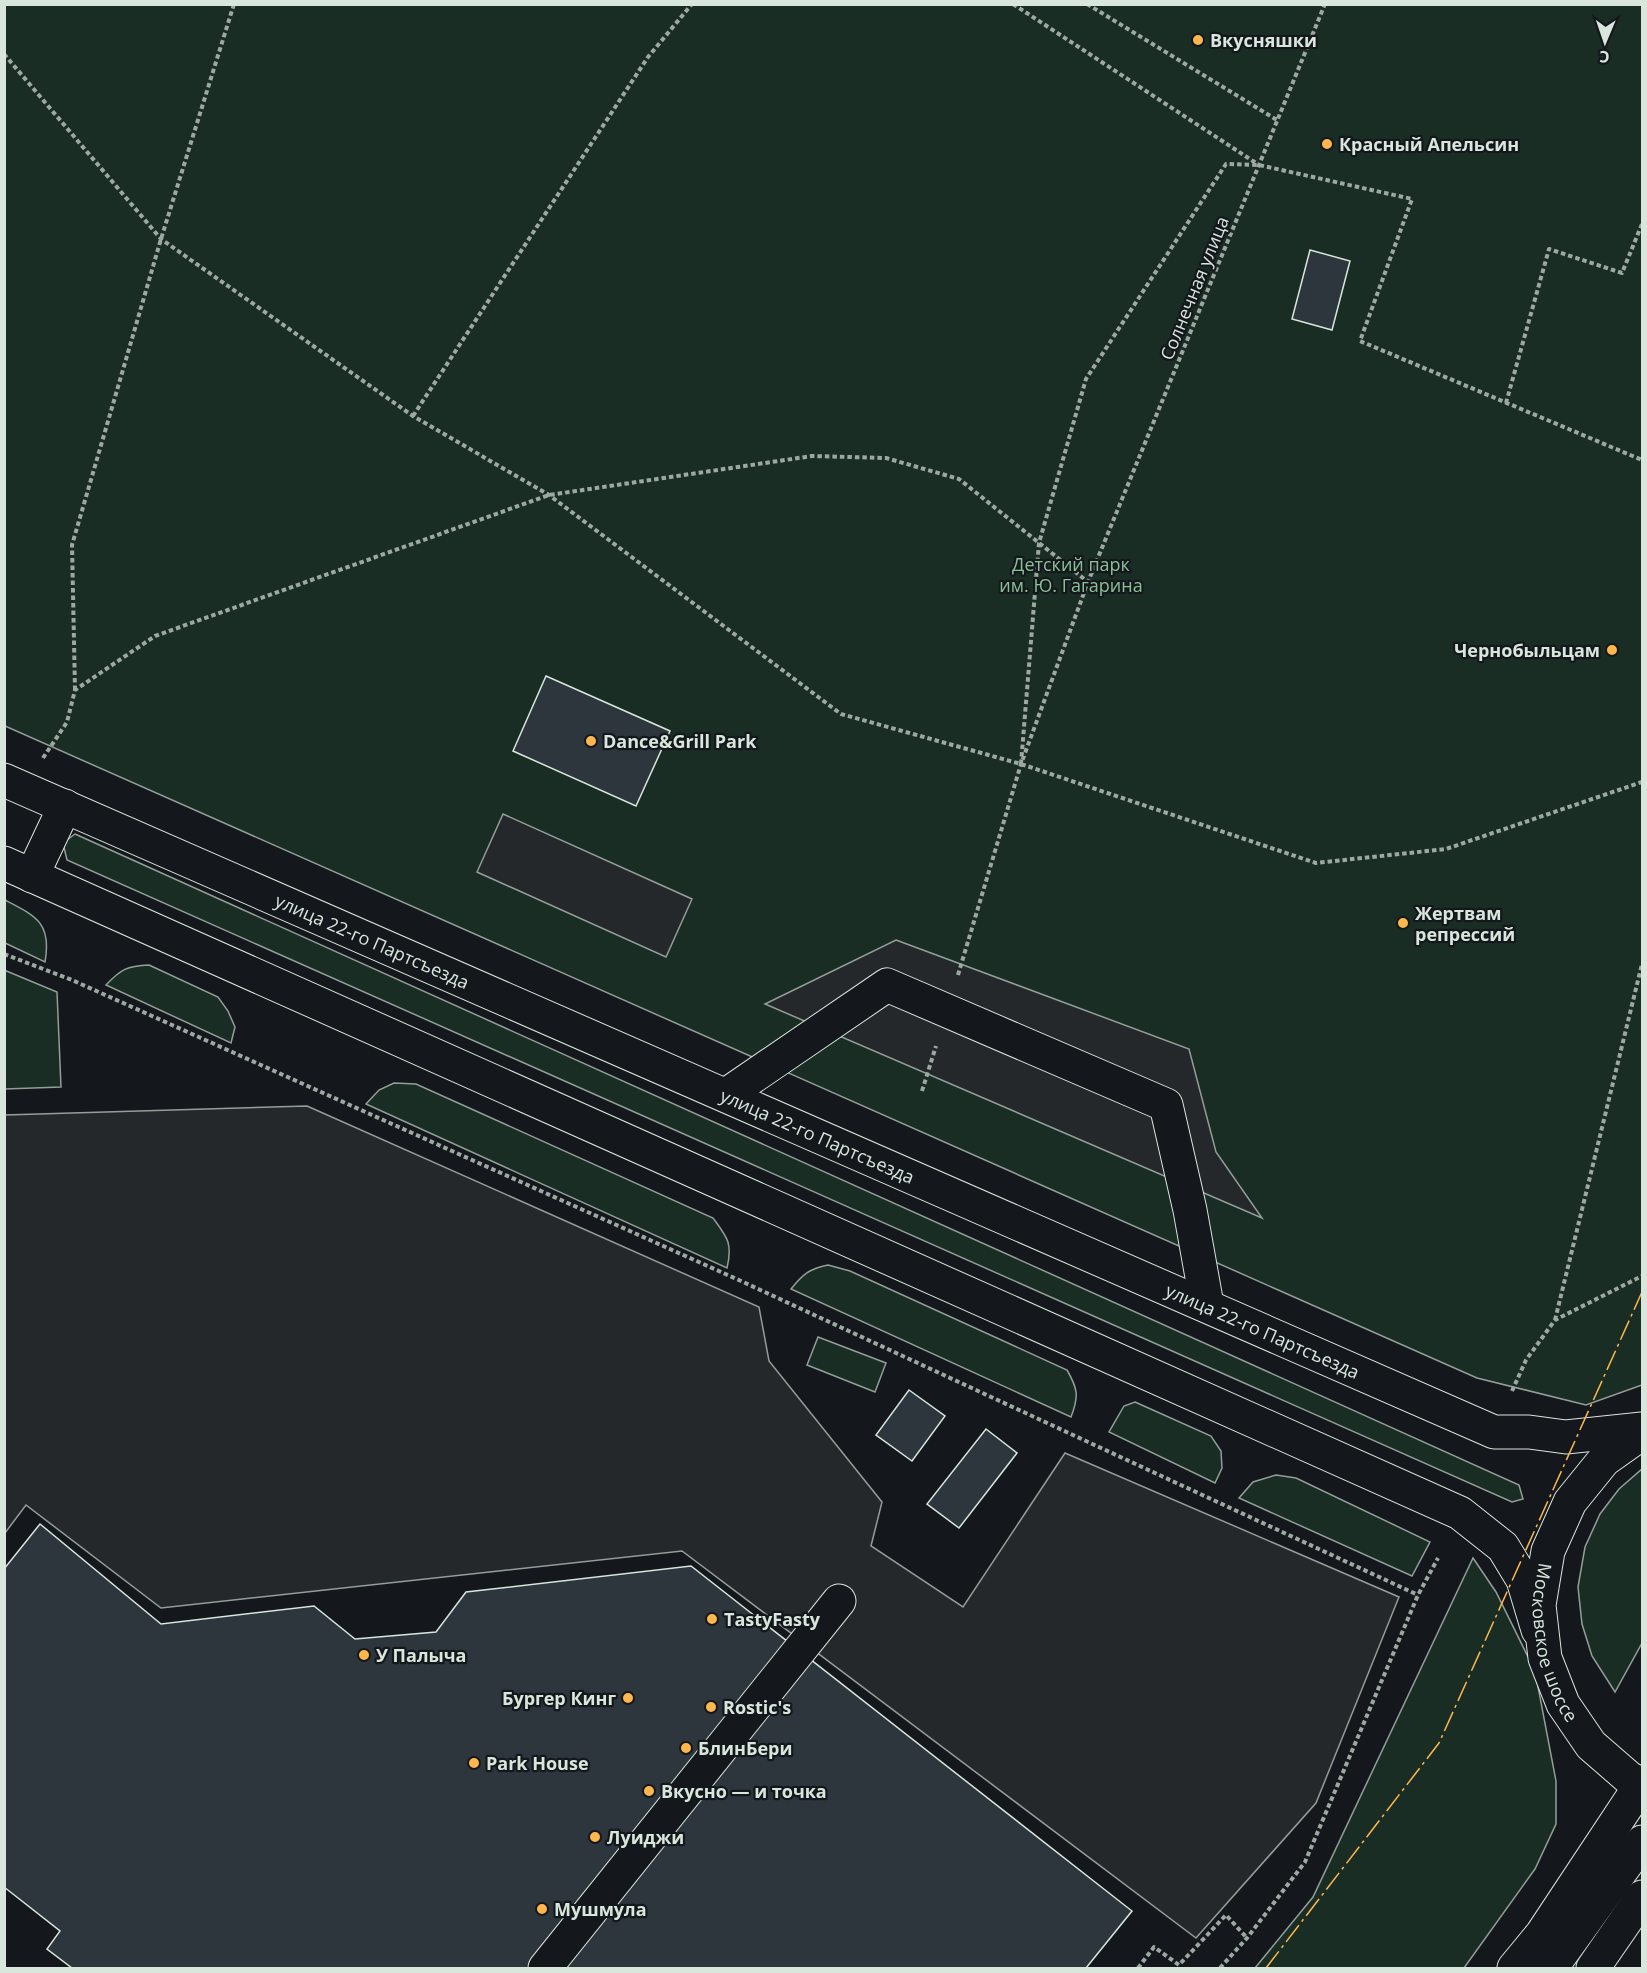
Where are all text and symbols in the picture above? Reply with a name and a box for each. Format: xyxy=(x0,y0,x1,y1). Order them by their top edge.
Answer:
north arrow xyxy=(1575,12,1635,72)
place label: Вкусняшки xyxy=(1210,28,1317,52)
marker: Вкусняшки xyxy=(1191,33,1205,47)
text: С xyxy=(1599,46,1610,68)
place label: Красный Апельсин xyxy=(1339,132,1519,156)
marker: Красный Апельсин xyxy=(1320,137,1334,151)
street label: Солнечная улица xyxy=(1154,213,1234,363)
park label: Детский парк им. Ю. Гагарина xyxy=(999,552,1143,597)
place label: Чернобыльцам xyxy=(1454,638,1600,662)
marker: Чернобыльцам xyxy=(1605,643,1619,657)
place label: Dance&Grill Park xyxy=(603,729,757,753)
marker: Dance&Grill Park xyxy=(584,734,598,748)
street label: улица 22-го Партсъезда xyxy=(272,888,473,994)
place label: Жертвам репрессий xyxy=(1415,901,1515,946)
marker: Жертвам репрессий xyxy=(1396,916,1410,930)
street label: улица 22-го Партсъезда xyxy=(717,1083,918,1189)
street label: улица 22-го Партсъезда xyxy=(1162,1278,1363,1384)
street label: Московское шоссе xyxy=(1527,1562,1584,1727)
place label: TastyFasty xyxy=(724,1607,821,1631)
marker: TastyFasty xyxy=(705,1612,719,1626)
place label: У Палыча xyxy=(376,1643,466,1667)
marker: У Палыча xyxy=(357,1648,371,1662)
place label: Бургер Кинг xyxy=(502,1686,616,1710)
marker: Бургер Кинг xyxy=(621,1691,635,1705)
place label: Rostic's xyxy=(723,1695,791,1719)
marker: Rostic's xyxy=(704,1700,718,1714)
place label: БлинБери xyxy=(698,1736,792,1760)
marker: БлинБери xyxy=(679,1741,693,1755)
place label: Park House xyxy=(486,1751,589,1775)
marker: Park House xyxy=(467,1756,481,1770)
place label: Вкусно — и точка xyxy=(661,1779,827,1803)
marker: Вкусно — и точка xyxy=(642,1784,656,1798)
place label: Луиджи xyxy=(607,1825,684,1849)
marker: Луиджи xyxy=(588,1830,602,1844)
place label: Мушмула xyxy=(554,1897,647,1921)
marker: Мушмула xyxy=(535,1902,549,1916)

